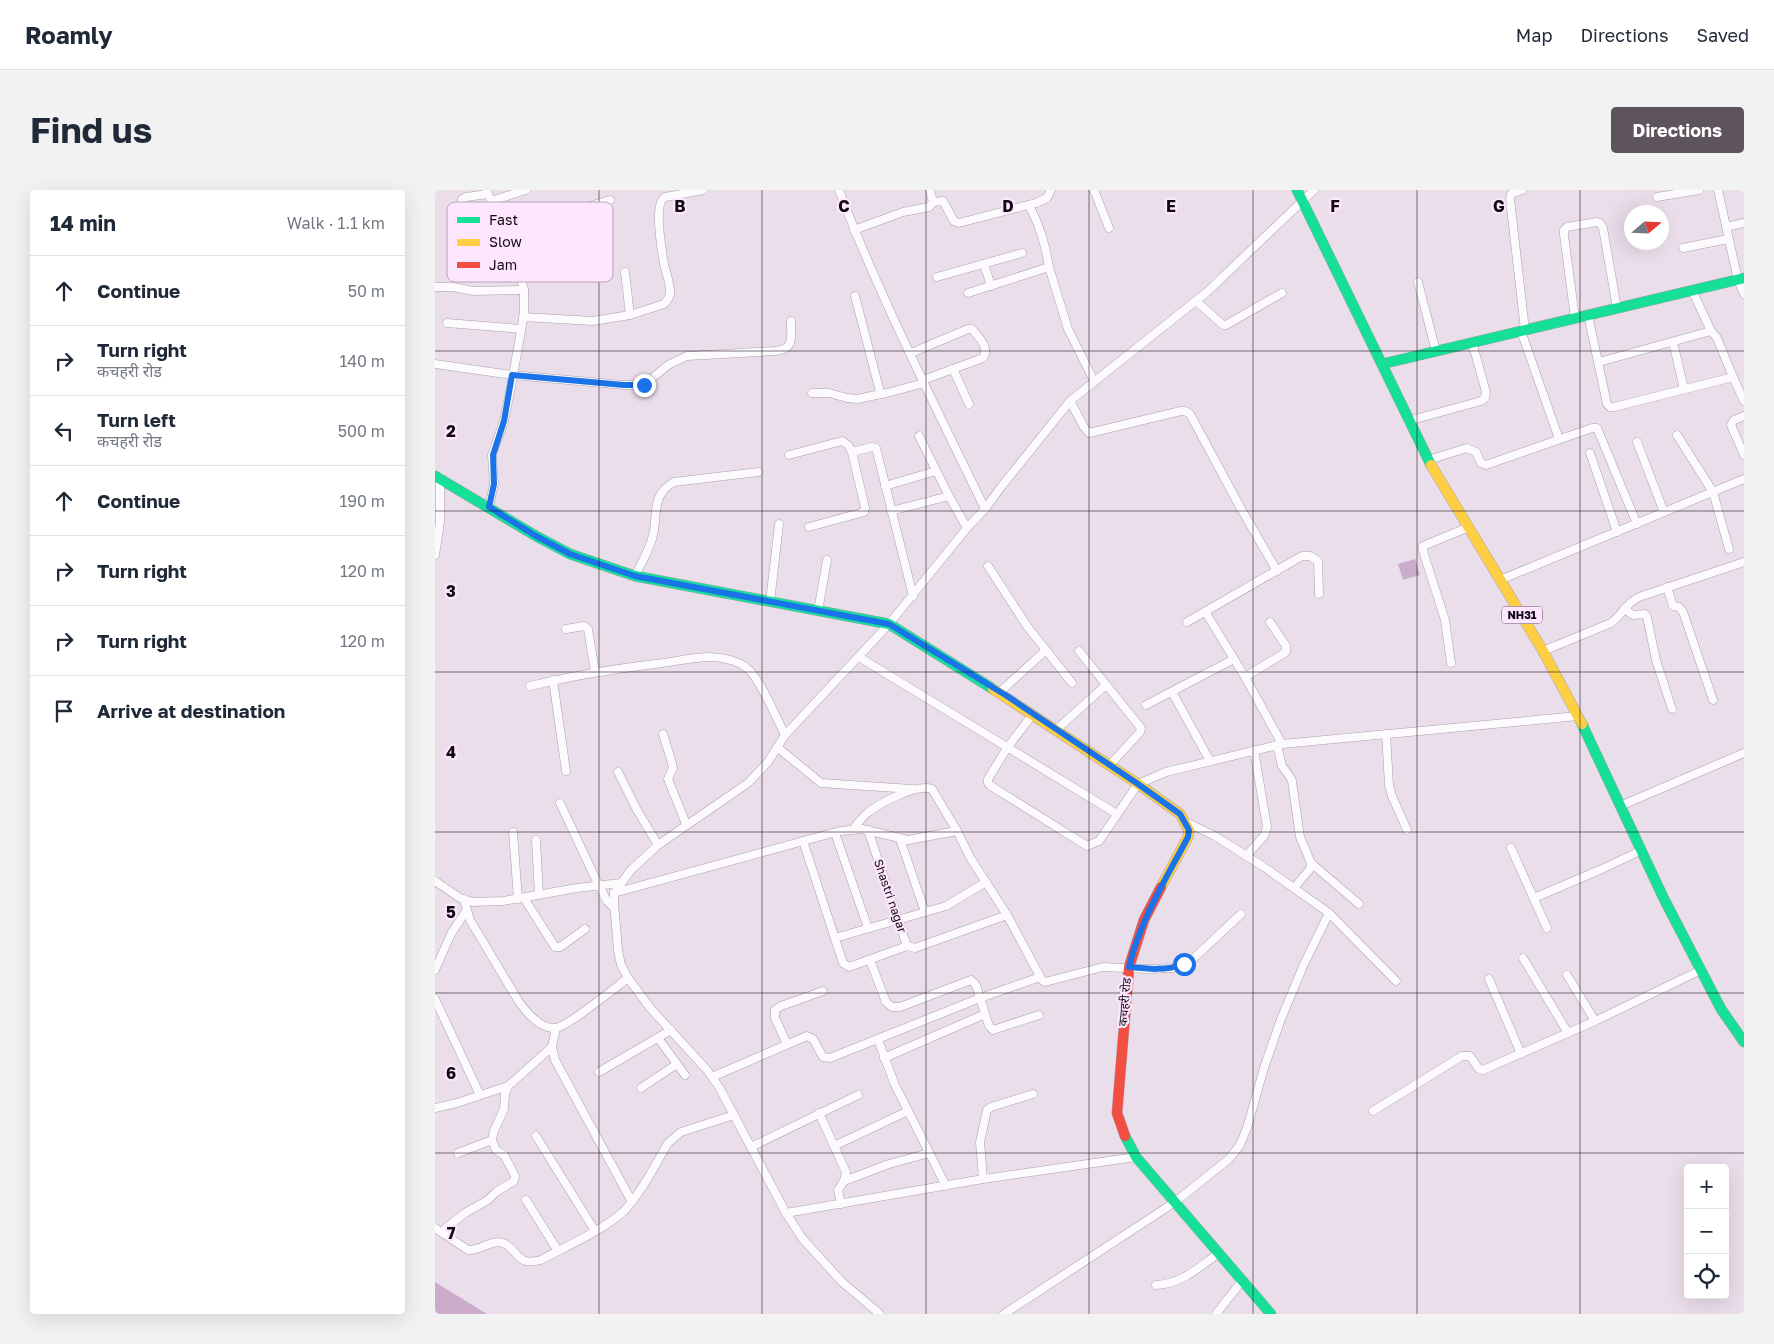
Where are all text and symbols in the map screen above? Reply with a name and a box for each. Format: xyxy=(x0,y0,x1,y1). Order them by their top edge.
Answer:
text: Roamly xyxy=(25,20,113,49)
text: Map xyxy=(1516,24,1552,46)
text: Directions xyxy=(1580,24,1668,46)
text: Saved xyxy=(1696,24,1749,46)
button: Directions xyxy=(1611,107,1744,153)
text: Find us xyxy=(30,109,152,151)
text: B xyxy=(674,196,686,216)
text: C xyxy=(838,196,850,216)
text: D xyxy=(1002,196,1014,216)
text: E xyxy=(1166,196,1176,216)
text: F xyxy=(1330,196,1340,216)
text: G xyxy=(1493,196,1505,216)
legend xyxy=(447,202,613,282)
north arrow xyxy=(1624,205,1669,250)
text: 14 min xyxy=(50,210,116,236)
text: Fast xyxy=(489,211,518,228)
text: Walk · 1.1 km xyxy=(287,213,385,233)
text: Slow xyxy=(489,233,522,250)
text: Jam xyxy=(489,256,517,273)
icon: ahead xyxy=(50,277,78,305)
text: Continue xyxy=(97,279,180,302)
text: 50 m xyxy=(348,281,385,301)
text: Turn right xyxy=(97,338,187,361)
icon: right xyxy=(50,347,78,375)
text: 140 m xyxy=(339,351,385,371)
text: कचहरी रोड xyxy=(97,361,162,381)
route end xyxy=(633,374,656,397)
text: Turn left xyxy=(97,408,176,431)
icon: left xyxy=(50,417,78,445)
text: 500 m xyxy=(338,421,385,441)
text: 2 xyxy=(446,421,456,441)
text: कचहरी रोड xyxy=(97,431,162,451)
icon: ahead xyxy=(50,487,78,515)
text: Continue xyxy=(97,489,180,512)
text: 190 m xyxy=(339,491,385,511)
icon: right xyxy=(50,557,78,585)
text: Turn right xyxy=(97,559,187,582)
text: 120 m xyxy=(340,561,385,581)
text: 3 xyxy=(446,581,456,601)
road number: NH31 xyxy=(1502,606,1542,624)
icon: right xyxy=(50,627,78,655)
text: Turn right xyxy=(97,629,187,652)
text: 120 m xyxy=(340,631,385,651)
icon: arrive xyxy=(50,697,78,725)
text: Arrive at destination xyxy=(97,699,285,722)
text: 4 xyxy=(446,742,456,762)
street label: Shastri nagar xyxy=(871,857,910,935)
text: 5 xyxy=(446,902,456,922)
route start xyxy=(1173,953,1196,976)
street label: कचहरी रोड xyxy=(1115,976,1134,1027)
text: 6 xyxy=(446,1063,456,1083)
map controls xyxy=(1684,1164,1729,1299)
button: + xyxy=(1684,1164,1729,1209)
button: − xyxy=(1684,1209,1729,1254)
text: 7 xyxy=(447,1223,456,1243)
button: locate xyxy=(1684,1254,1729,1299)

